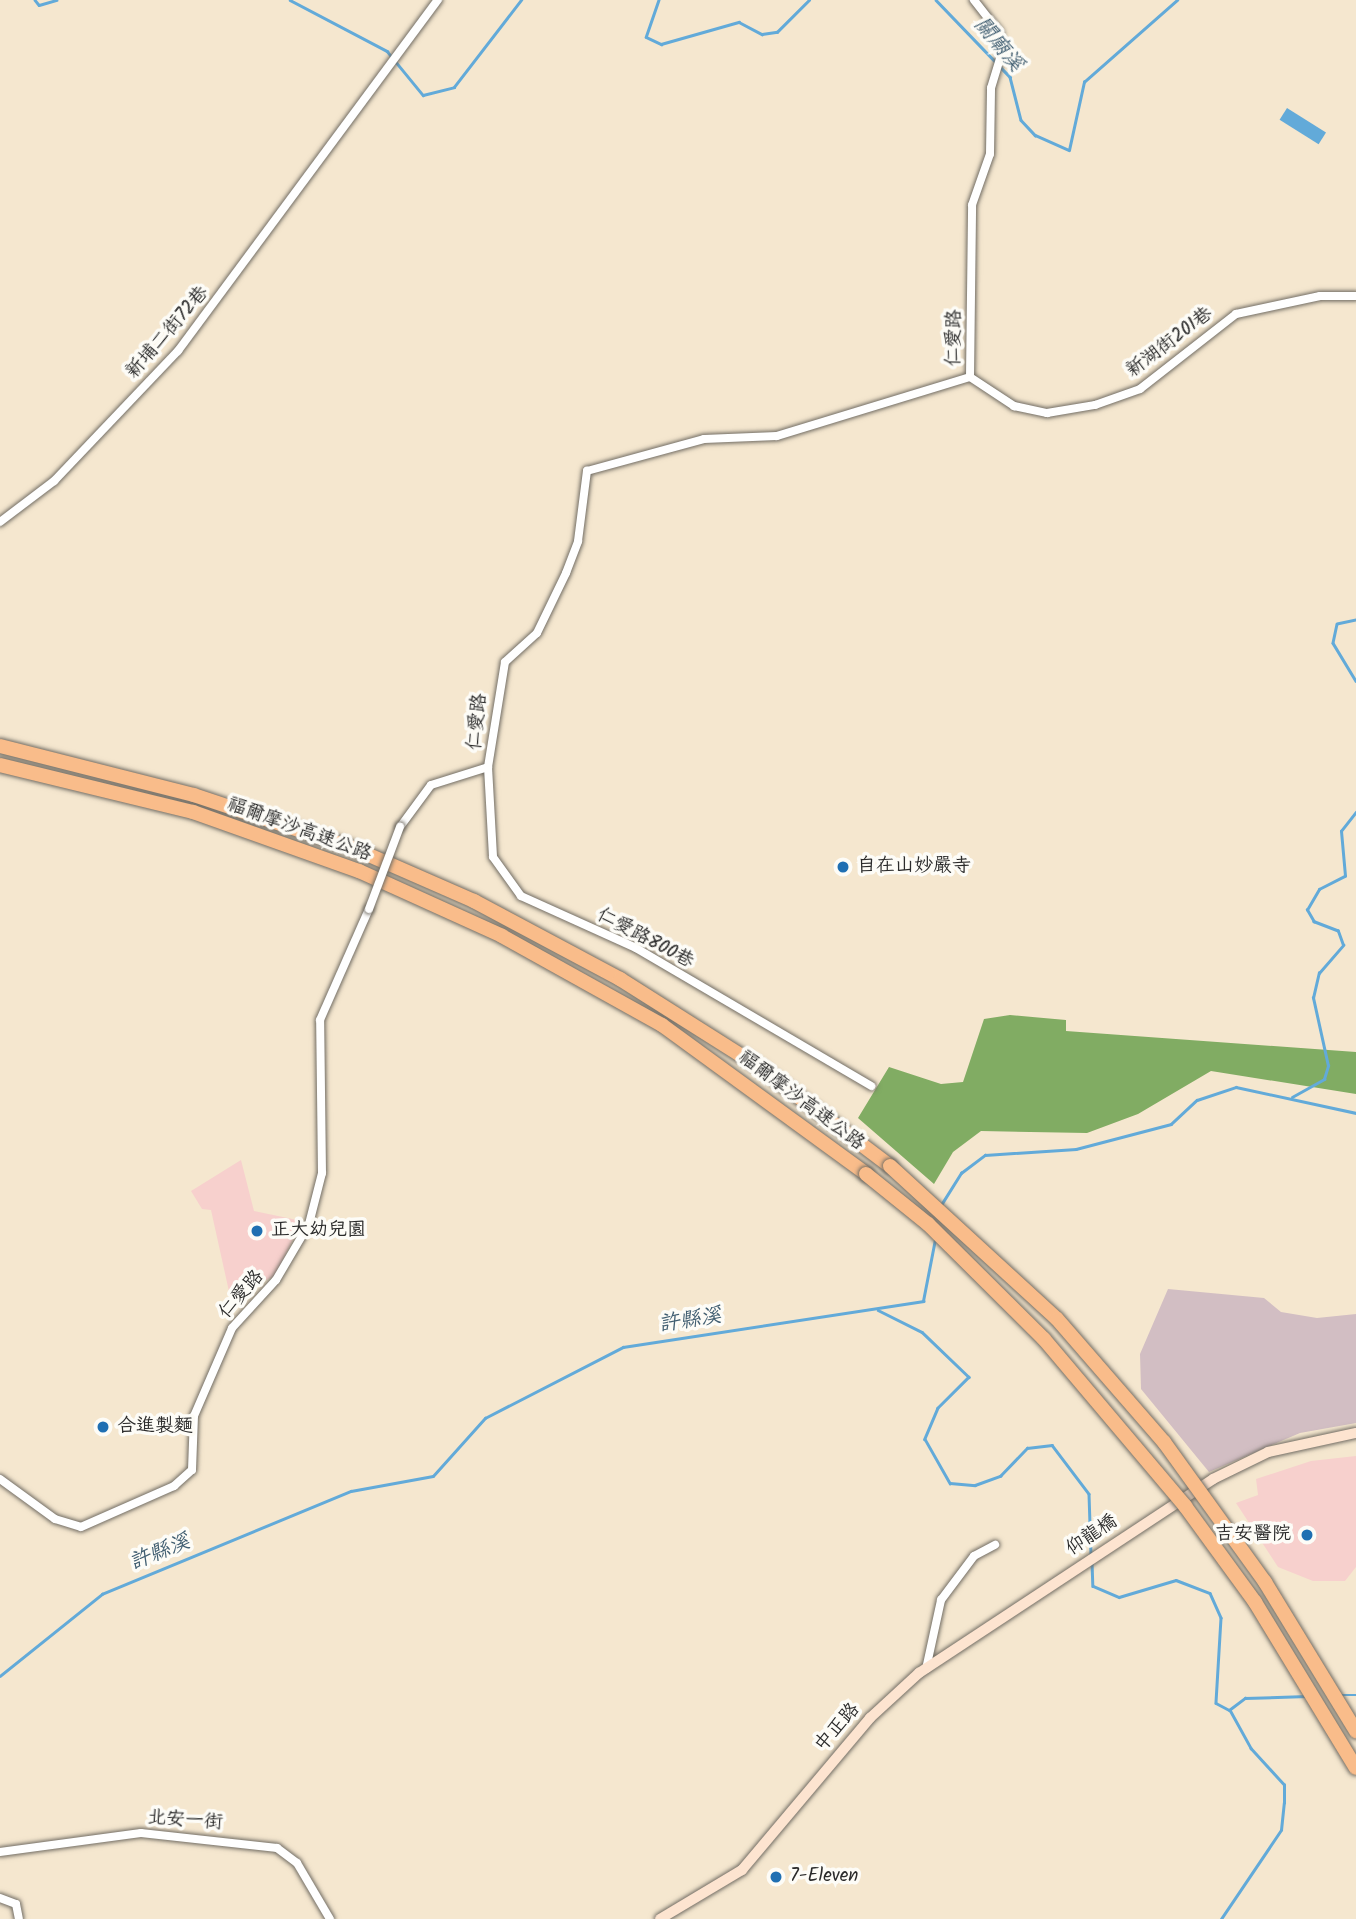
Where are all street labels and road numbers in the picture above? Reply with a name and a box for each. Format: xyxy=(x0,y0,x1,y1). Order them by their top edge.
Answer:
street label: 新埔二街72巷 xyxy=(122,282,214,384)
street label: 新湖街201巷 xyxy=(1122,303,1218,383)
street label: 仁愛路 xyxy=(943,309,967,367)
street label: 仁愛路 xyxy=(464,692,492,752)
street label: 福爾摩沙高速公路 xyxy=(224,793,374,867)
street label: 仁愛路800巷 xyxy=(593,904,697,974)
street label: 福爾摩沙高速公路 xyxy=(733,1046,869,1156)
street label: 仁愛路 xyxy=(215,1266,269,1324)
street label: 仰龍橋 xyxy=(1062,1511,1122,1561)
street label: 中正路 xyxy=(811,1699,865,1757)
street label: 北安一街 xyxy=(146,1807,224,1835)

